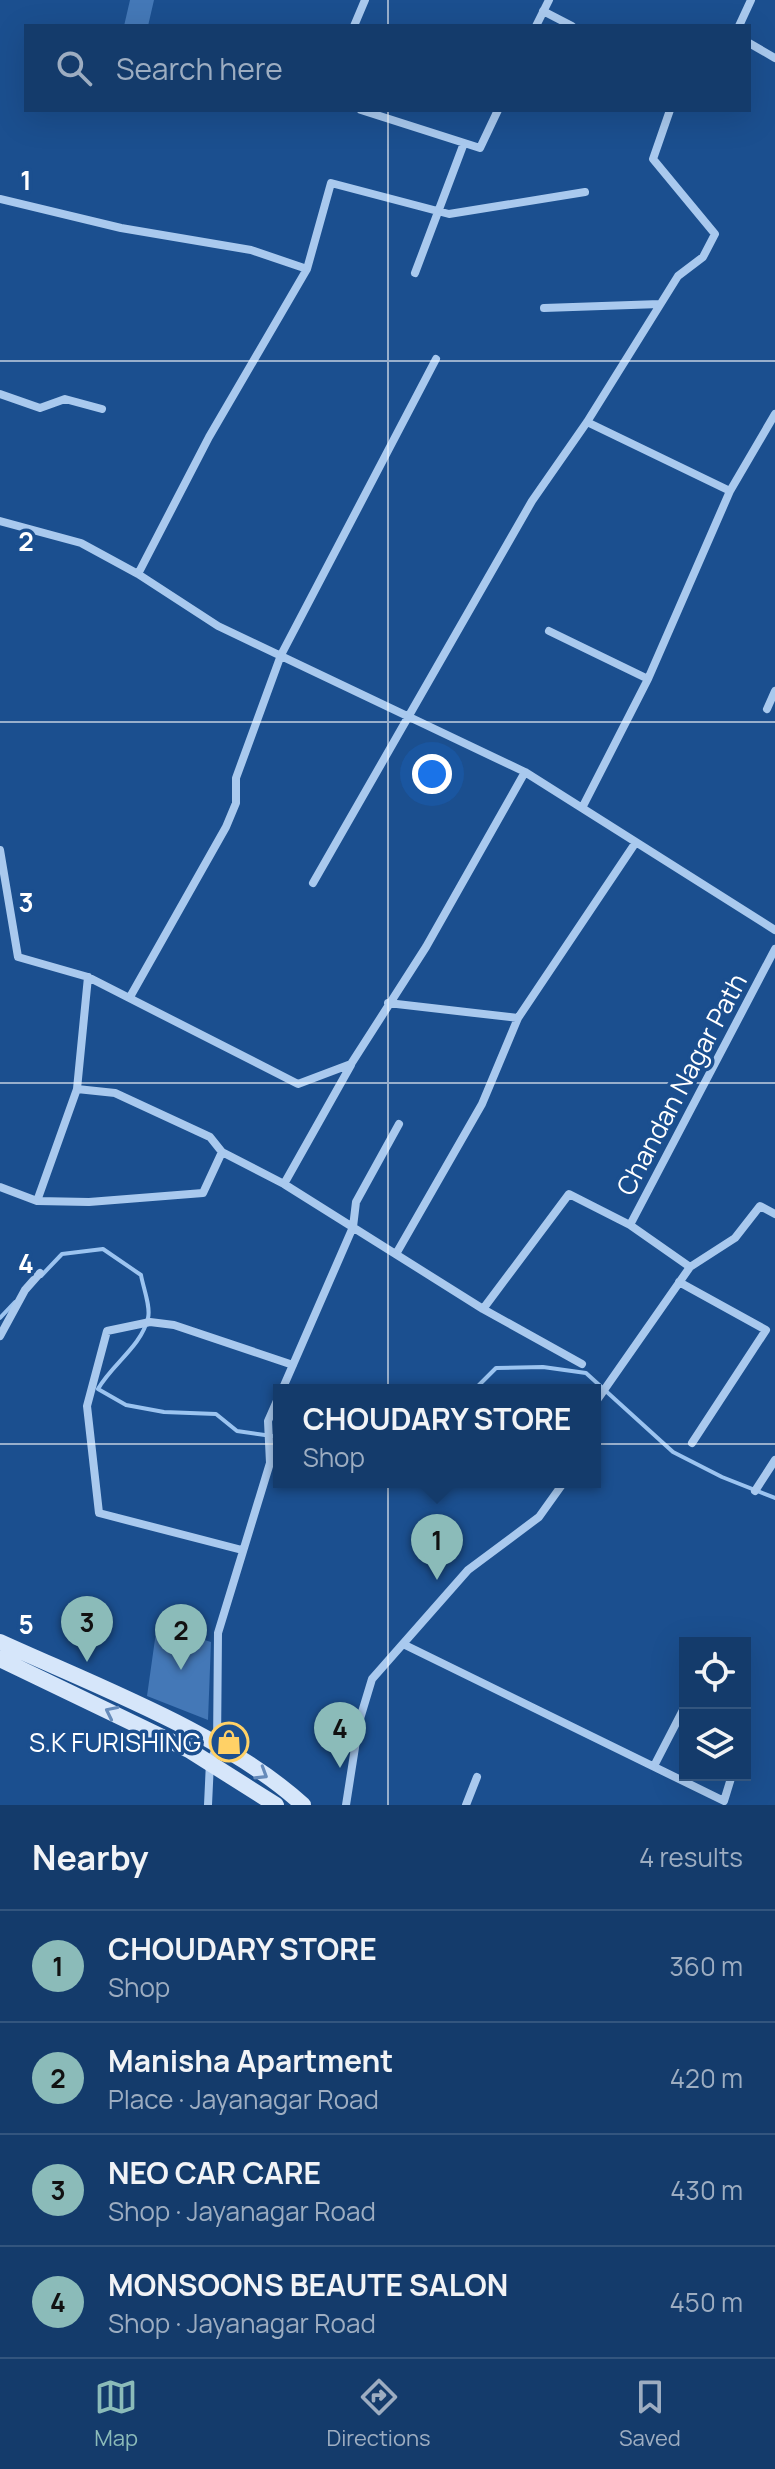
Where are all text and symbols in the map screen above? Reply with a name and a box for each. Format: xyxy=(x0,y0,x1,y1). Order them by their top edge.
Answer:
search box xyxy=(24,24,751,112)
icon: search xyxy=(52,46,96,90)
text: Search here xyxy=(116,48,283,89)
text: 1 xyxy=(20,162,32,198)
text: 2 xyxy=(18,523,34,559)
your location xyxy=(412,754,452,794)
text: 3 xyxy=(18,884,34,920)
street label: Chandan Nagar Path xyxy=(607,967,755,1201)
text: 4 xyxy=(18,1245,34,1281)
popup xyxy=(273,1384,601,1488)
text: CHOUDARY STORE xyxy=(303,1398,571,1439)
text: Shop xyxy=(303,1439,365,1475)
pin: 1 xyxy=(411,1514,463,1580)
pin: 3 xyxy=(61,1596,113,1662)
pin: 2 xyxy=(155,1604,207,1670)
text: 5 xyxy=(18,1606,34,1642)
map controls xyxy=(679,1637,751,1781)
button: locate xyxy=(679,1637,751,1709)
pin: 4 xyxy=(314,1702,366,1768)
one-way arrow xyxy=(104,1706,119,1722)
button: layers xyxy=(679,1709,751,1781)
shop icon: S.K FURISHING xyxy=(208,1721,250,1763)
place label: S.K FURISHING xyxy=(29,1724,201,1760)
one-way arrow xyxy=(253,1764,267,1779)
text: Nearby xyxy=(32,1834,148,1880)
text: 4 results xyxy=(639,1839,743,1875)
text: CHOUDARY STORE xyxy=(108,1928,377,1969)
text: 1 xyxy=(52,1948,64,1984)
text: 360 m xyxy=(669,1948,743,1984)
text: Shop xyxy=(108,1969,170,2005)
text: Manisha Apartment xyxy=(108,2040,393,2081)
text: 2 xyxy=(50,2060,66,2096)
text: 420 m xyxy=(670,2060,743,2096)
text: Place · Jayanagar Road xyxy=(108,2081,379,2117)
text: NEO CAR CARE xyxy=(108,2152,321,2193)
text: 3 xyxy=(50,2172,66,2208)
text: 430 m xyxy=(670,2172,743,2208)
text: Shop · Jayanagar Road xyxy=(108,2193,376,2229)
text: MONSOONS BEAUTE SALON xyxy=(108,2264,508,2305)
text: 4 xyxy=(50,2284,66,2320)
text: 450 m xyxy=(670,2284,743,2320)
text: Shop · Jayanagar Road xyxy=(108,2305,376,2341)
tab: Map xyxy=(94,2375,138,2453)
tab: Directions xyxy=(326,2375,431,2453)
tab: Saved xyxy=(619,2375,681,2453)

